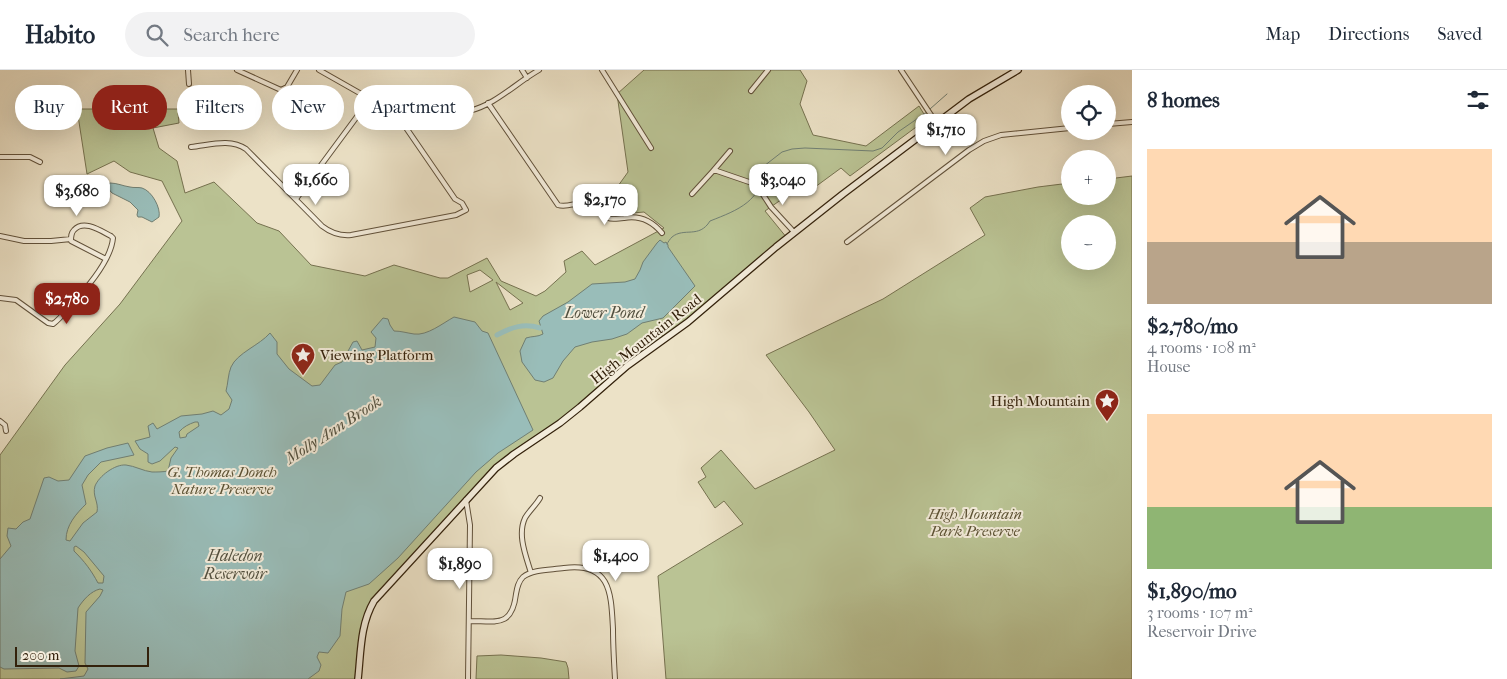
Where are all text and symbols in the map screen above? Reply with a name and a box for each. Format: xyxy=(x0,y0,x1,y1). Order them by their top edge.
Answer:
search box xyxy=(125,12,475,57)
text: Habito xyxy=(25,21,95,49)
icon: search xyxy=(143,21,171,49)
text: Search here xyxy=(183,24,280,46)
text: Map xyxy=(1266,24,1300,45)
text: Directions xyxy=(1328,24,1409,45)
text: Saved xyxy=(1437,24,1482,45)
chip: Buy xyxy=(15,85,82,130)
chip: Rent xyxy=(92,85,167,130)
chip: Filters xyxy=(177,85,262,130)
chip: New xyxy=(272,85,344,130)
chip: Apartment xyxy=(354,85,474,130)
map controls xyxy=(1061,85,1116,270)
button: locate xyxy=(1061,85,1116,140)
icon: filters xyxy=(1464,86,1492,114)
text: 8 homes xyxy=(1147,88,1220,112)
pin: $1,710 xyxy=(905,114,987,156)
text: $1,710 xyxy=(926,120,966,139)
button: + xyxy=(1061,150,1116,205)
pin: $1,660 xyxy=(275,164,357,206)
pin: $3,040 xyxy=(742,164,824,206)
text: $1,660 xyxy=(294,170,338,189)
text: $3,040 xyxy=(760,170,806,189)
pin: $3,680 xyxy=(36,174,118,217)
text: $3,680 xyxy=(55,181,99,200)
icon: home xyxy=(1275,182,1365,272)
pin: $2,170 xyxy=(564,184,646,226)
text: $2,170 xyxy=(584,190,626,209)
button: − xyxy=(1061,215,1116,270)
pin: $2,780 xyxy=(26,282,108,325)
text: $2,780 xyxy=(45,289,89,308)
street label: High Mountain Road xyxy=(587,290,706,388)
water label: Lower Pond xyxy=(563,303,646,322)
text: $2,780/mo xyxy=(1147,314,1238,338)
text: 4 rooms · 108 m² xyxy=(1147,338,1256,357)
place icon: Viewing Platform xyxy=(290,342,316,376)
place label: Viewing Platform xyxy=(319,346,434,364)
text: House xyxy=(1147,357,1190,376)
place icon: High Mountain xyxy=(1094,388,1120,422)
water label: Molly Ann Brook xyxy=(281,391,385,468)
place label: High Mountain xyxy=(991,392,1090,410)
icon: home xyxy=(1275,447,1365,537)
park label: G. Thomas Donch Nature Preserve xyxy=(167,463,277,498)
park label: High Mountain Park Preserve xyxy=(927,505,1022,540)
pin: $1,400 xyxy=(575,540,657,582)
water label: Haledon Reservoir xyxy=(202,546,269,583)
text: $1,400 xyxy=(593,546,639,565)
pin: $1,890 xyxy=(419,548,501,590)
text: $1,890 xyxy=(438,554,482,573)
text: $1,890/mo xyxy=(1147,579,1237,603)
text: 3 rooms · 107 m² xyxy=(1147,603,1253,622)
text: Reservoir Drive xyxy=(1147,622,1257,641)
scale bar xyxy=(15,644,149,667)
text: 200 m xyxy=(22,647,59,664)

